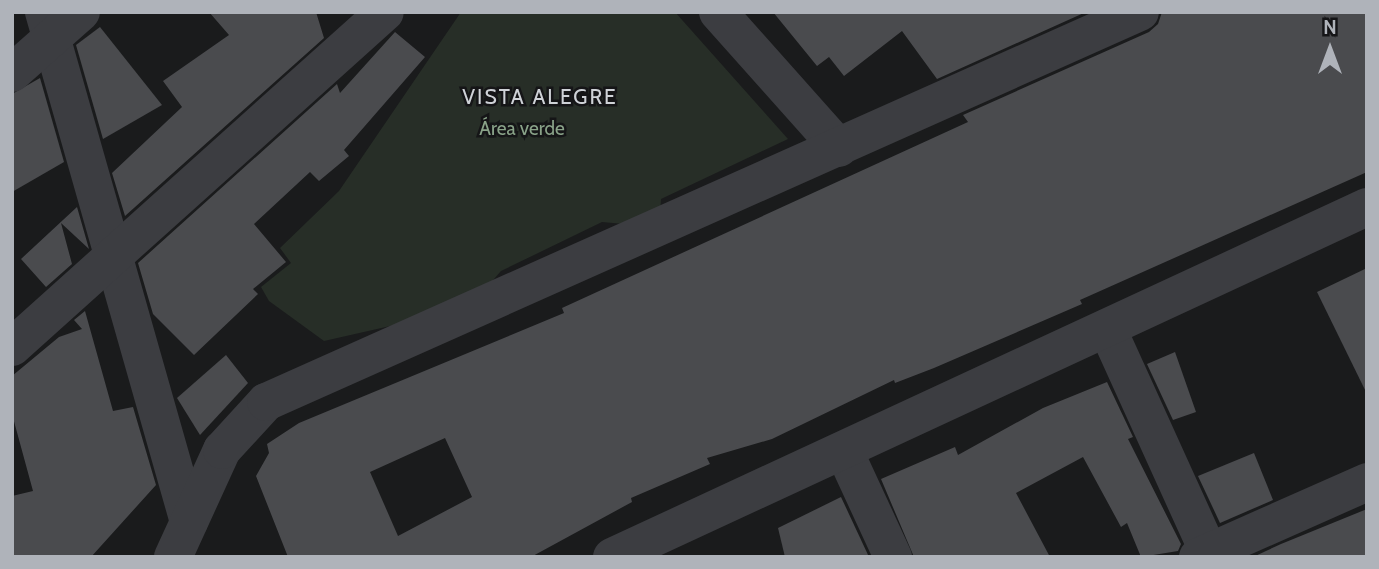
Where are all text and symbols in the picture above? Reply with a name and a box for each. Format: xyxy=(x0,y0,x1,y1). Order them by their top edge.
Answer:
north arrow xyxy=(1295,14,1365,84)
text: N xyxy=(1323,16,1337,39)
district label: VISTA ALEGRE xyxy=(464,84,616,110)
park label: Área verde xyxy=(479,118,565,140)

